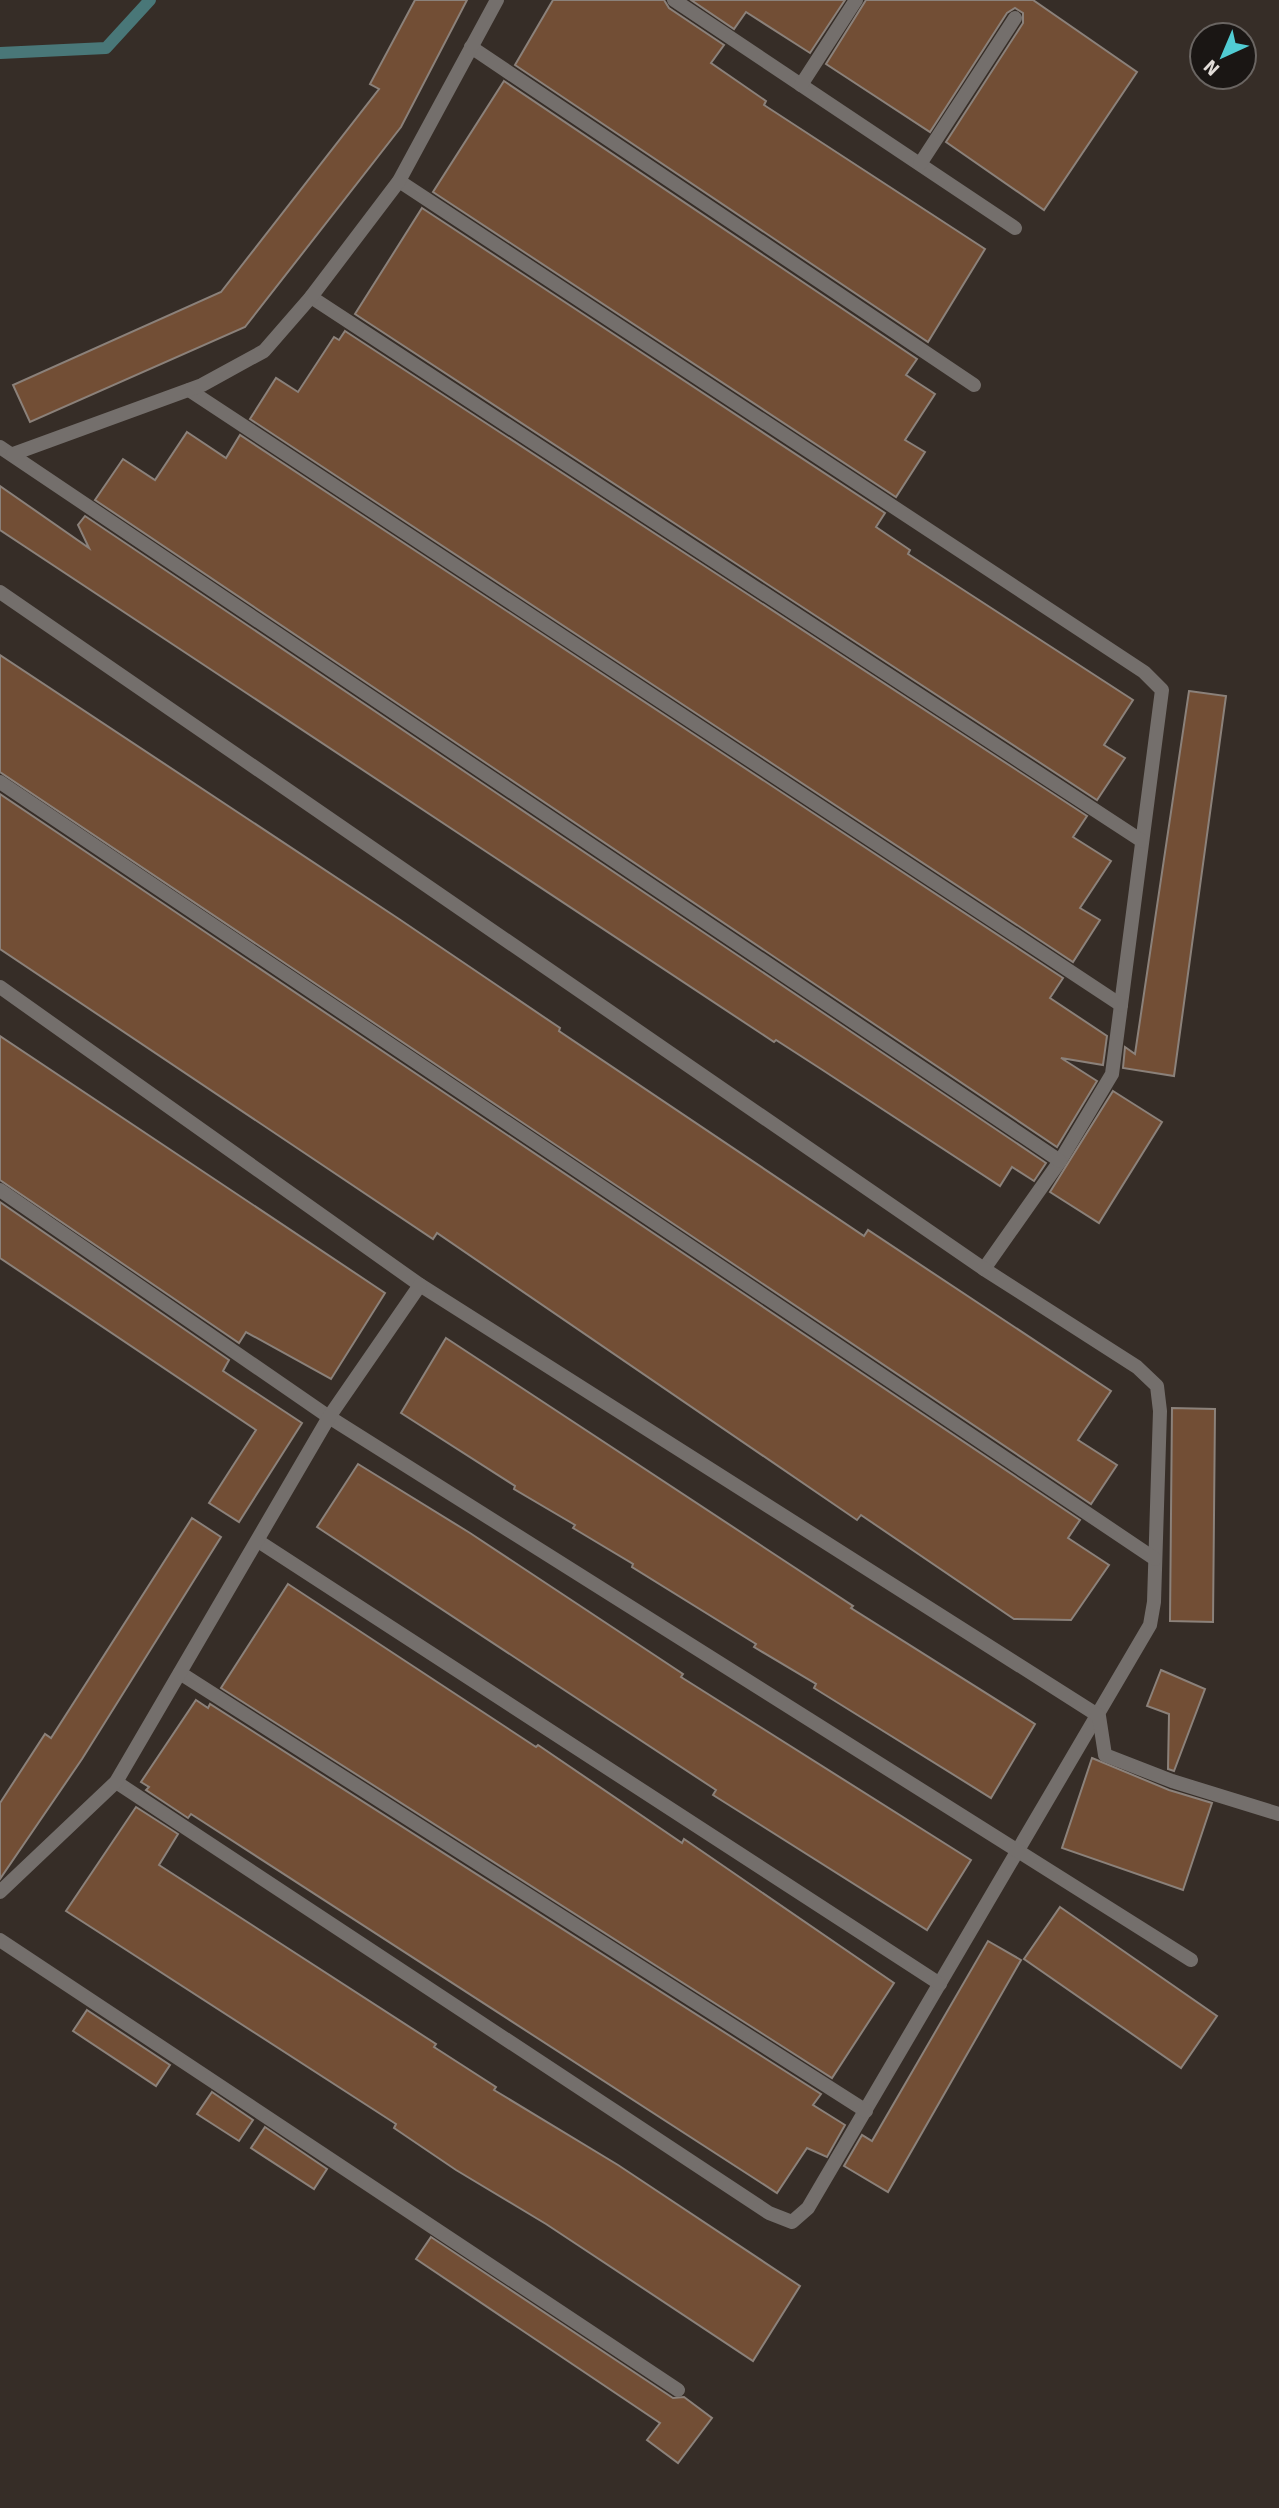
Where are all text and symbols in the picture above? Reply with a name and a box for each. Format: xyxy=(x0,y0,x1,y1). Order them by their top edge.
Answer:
north arrow xyxy=(1188,21,1258,91)
text: N xyxy=(1199,54,1225,81)

